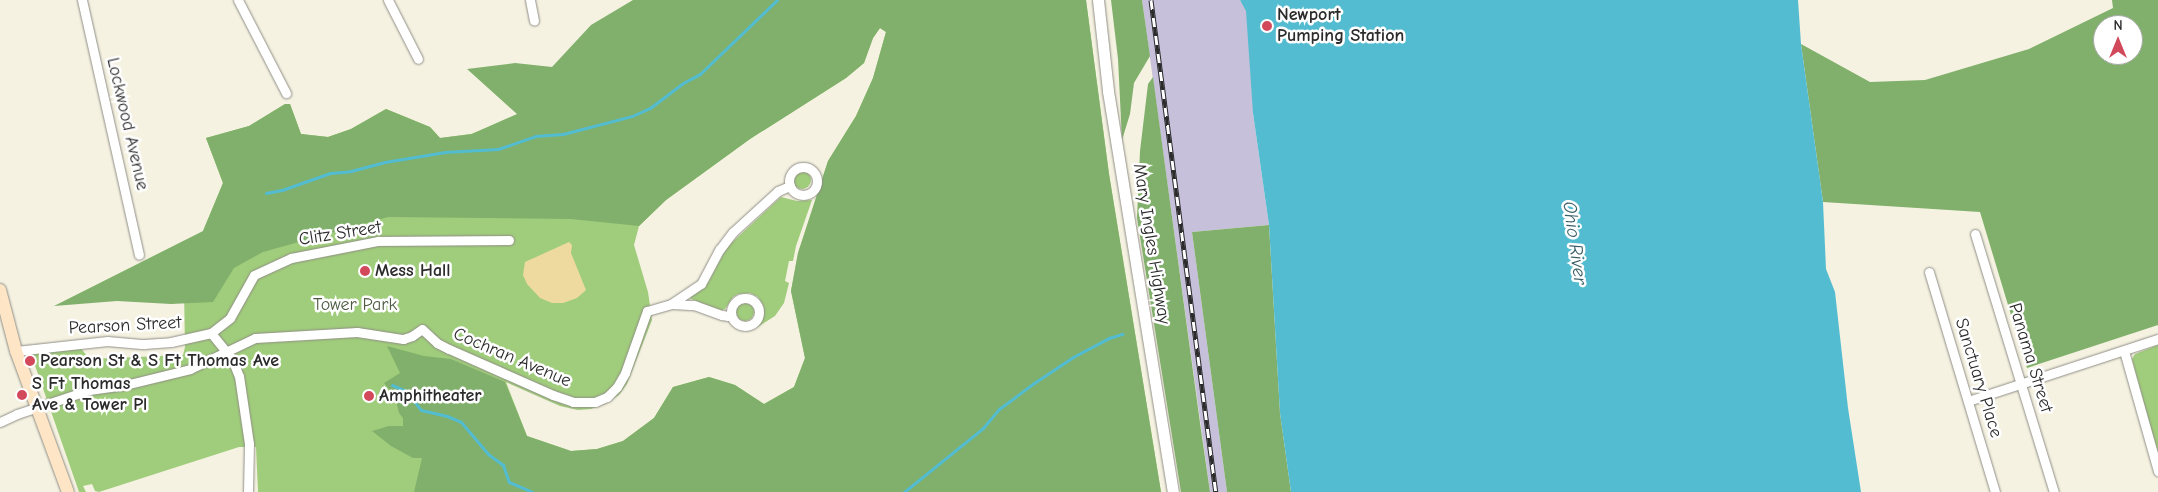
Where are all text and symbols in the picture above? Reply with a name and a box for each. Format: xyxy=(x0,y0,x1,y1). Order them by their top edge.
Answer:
place label: Newport Pumping Station xyxy=(1277,5,1404,48)
north arrow xyxy=(2093,15,2143,65)
text: N xyxy=(2113,17,2123,34)
marker: Newport Pumping Station xyxy=(1261,20,1273,32)
street label: Lockwood Avenue xyxy=(101,56,153,192)
street label: Mary Ingles Highway xyxy=(1128,162,1174,326)
water label: Ohio River xyxy=(1557,200,1591,286)
street label: Clitz Street xyxy=(297,217,383,251)
place label: Mess Hall xyxy=(375,260,451,282)
marker: Mess Hall xyxy=(359,265,371,277)
park label: Tower Park xyxy=(313,294,397,316)
street label: Panama Street xyxy=(2003,301,2057,415)
street label: Pearson Street xyxy=(68,312,182,340)
street label: Sanctuary Place xyxy=(1950,316,2006,440)
street label: Cochran Avenue xyxy=(450,323,574,393)
place label: Pearson St & S Ft Thomas Ave xyxy=(40,350,279,372)
marker: Pearson St & S Ft Thomas Ave xyxy=(24,355,36,367)
place label: S Ft Thomas Ave & Tower Pl xyxy=(32,374,147,416)
place label: Amphitheater xyxy=(379,385,481,407)
marker: S Ft Thomas Ave & Tower Pl xyxy=(16,389,28,401)
marker: Amphitheater xyxy=(363,390,375,402)

